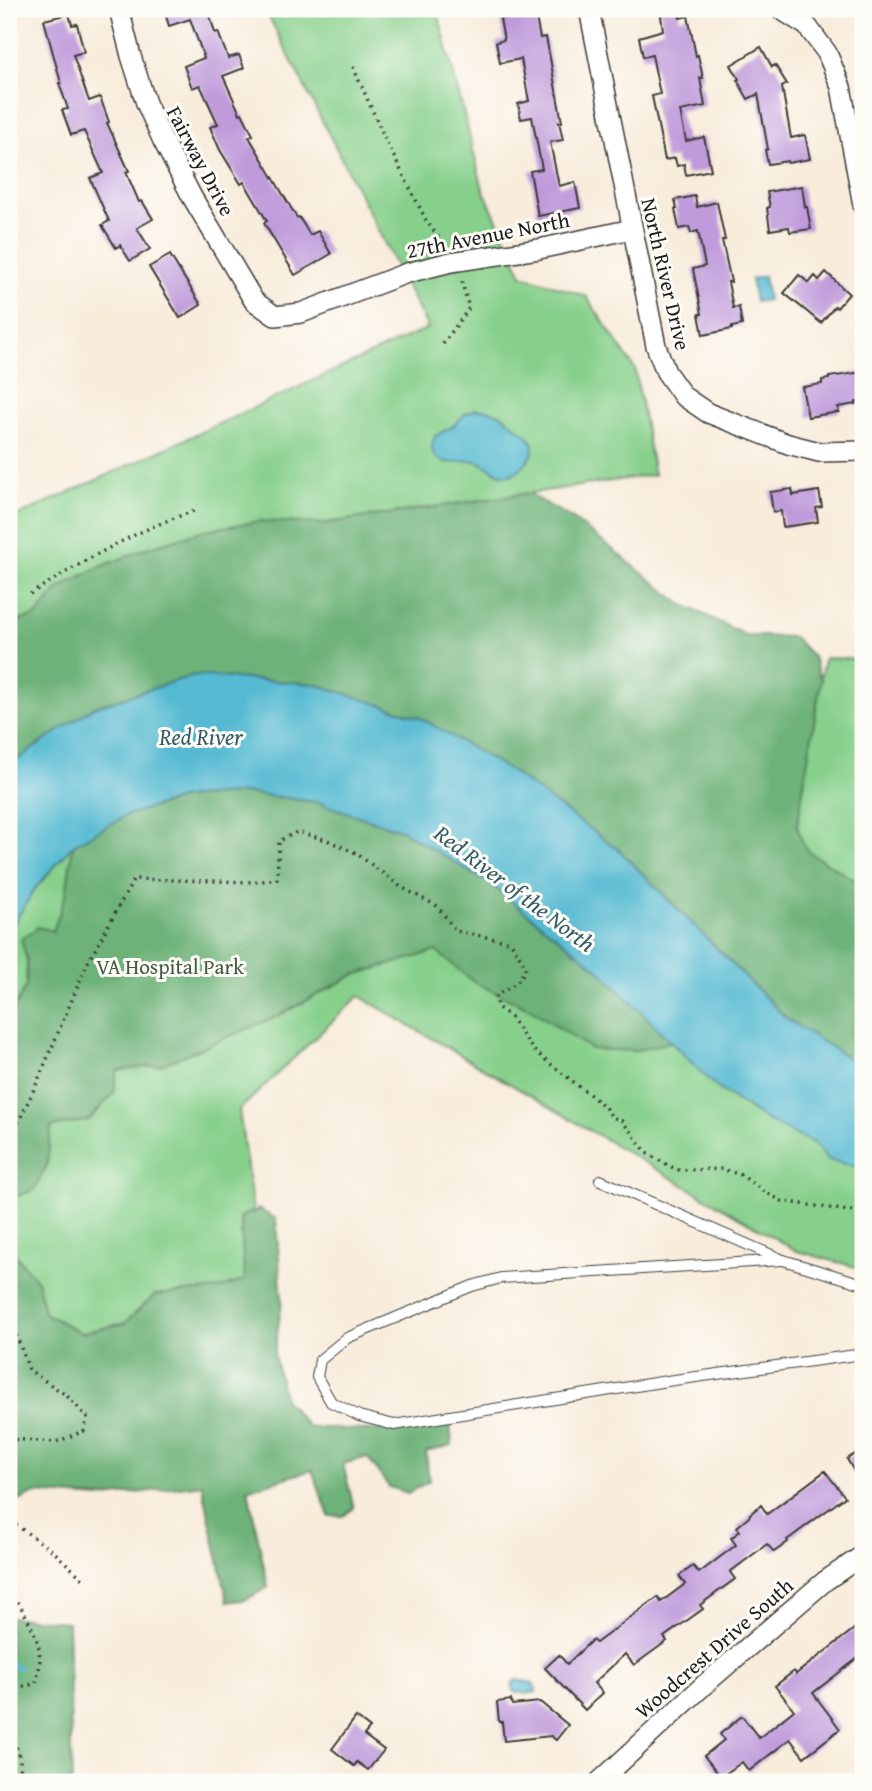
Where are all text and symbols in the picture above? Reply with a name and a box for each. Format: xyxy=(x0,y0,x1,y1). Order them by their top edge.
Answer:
street label: Fairway Drive xyxy=(159,100,243,222)
street label: North River Drive xyxy=(633,195,699,353)
street label: 27th Avenue North xyxy=(404,204,572,266)
water label: Red River xyxy=(158,720,244,753)
water label: Red River of the North xyxy=(427,816,603,960)
park label: VA Hospital Park xyxy=(96,951,244,982)
street label: Woodcrest Drive South xyxy=(628,1570,800,1726)

